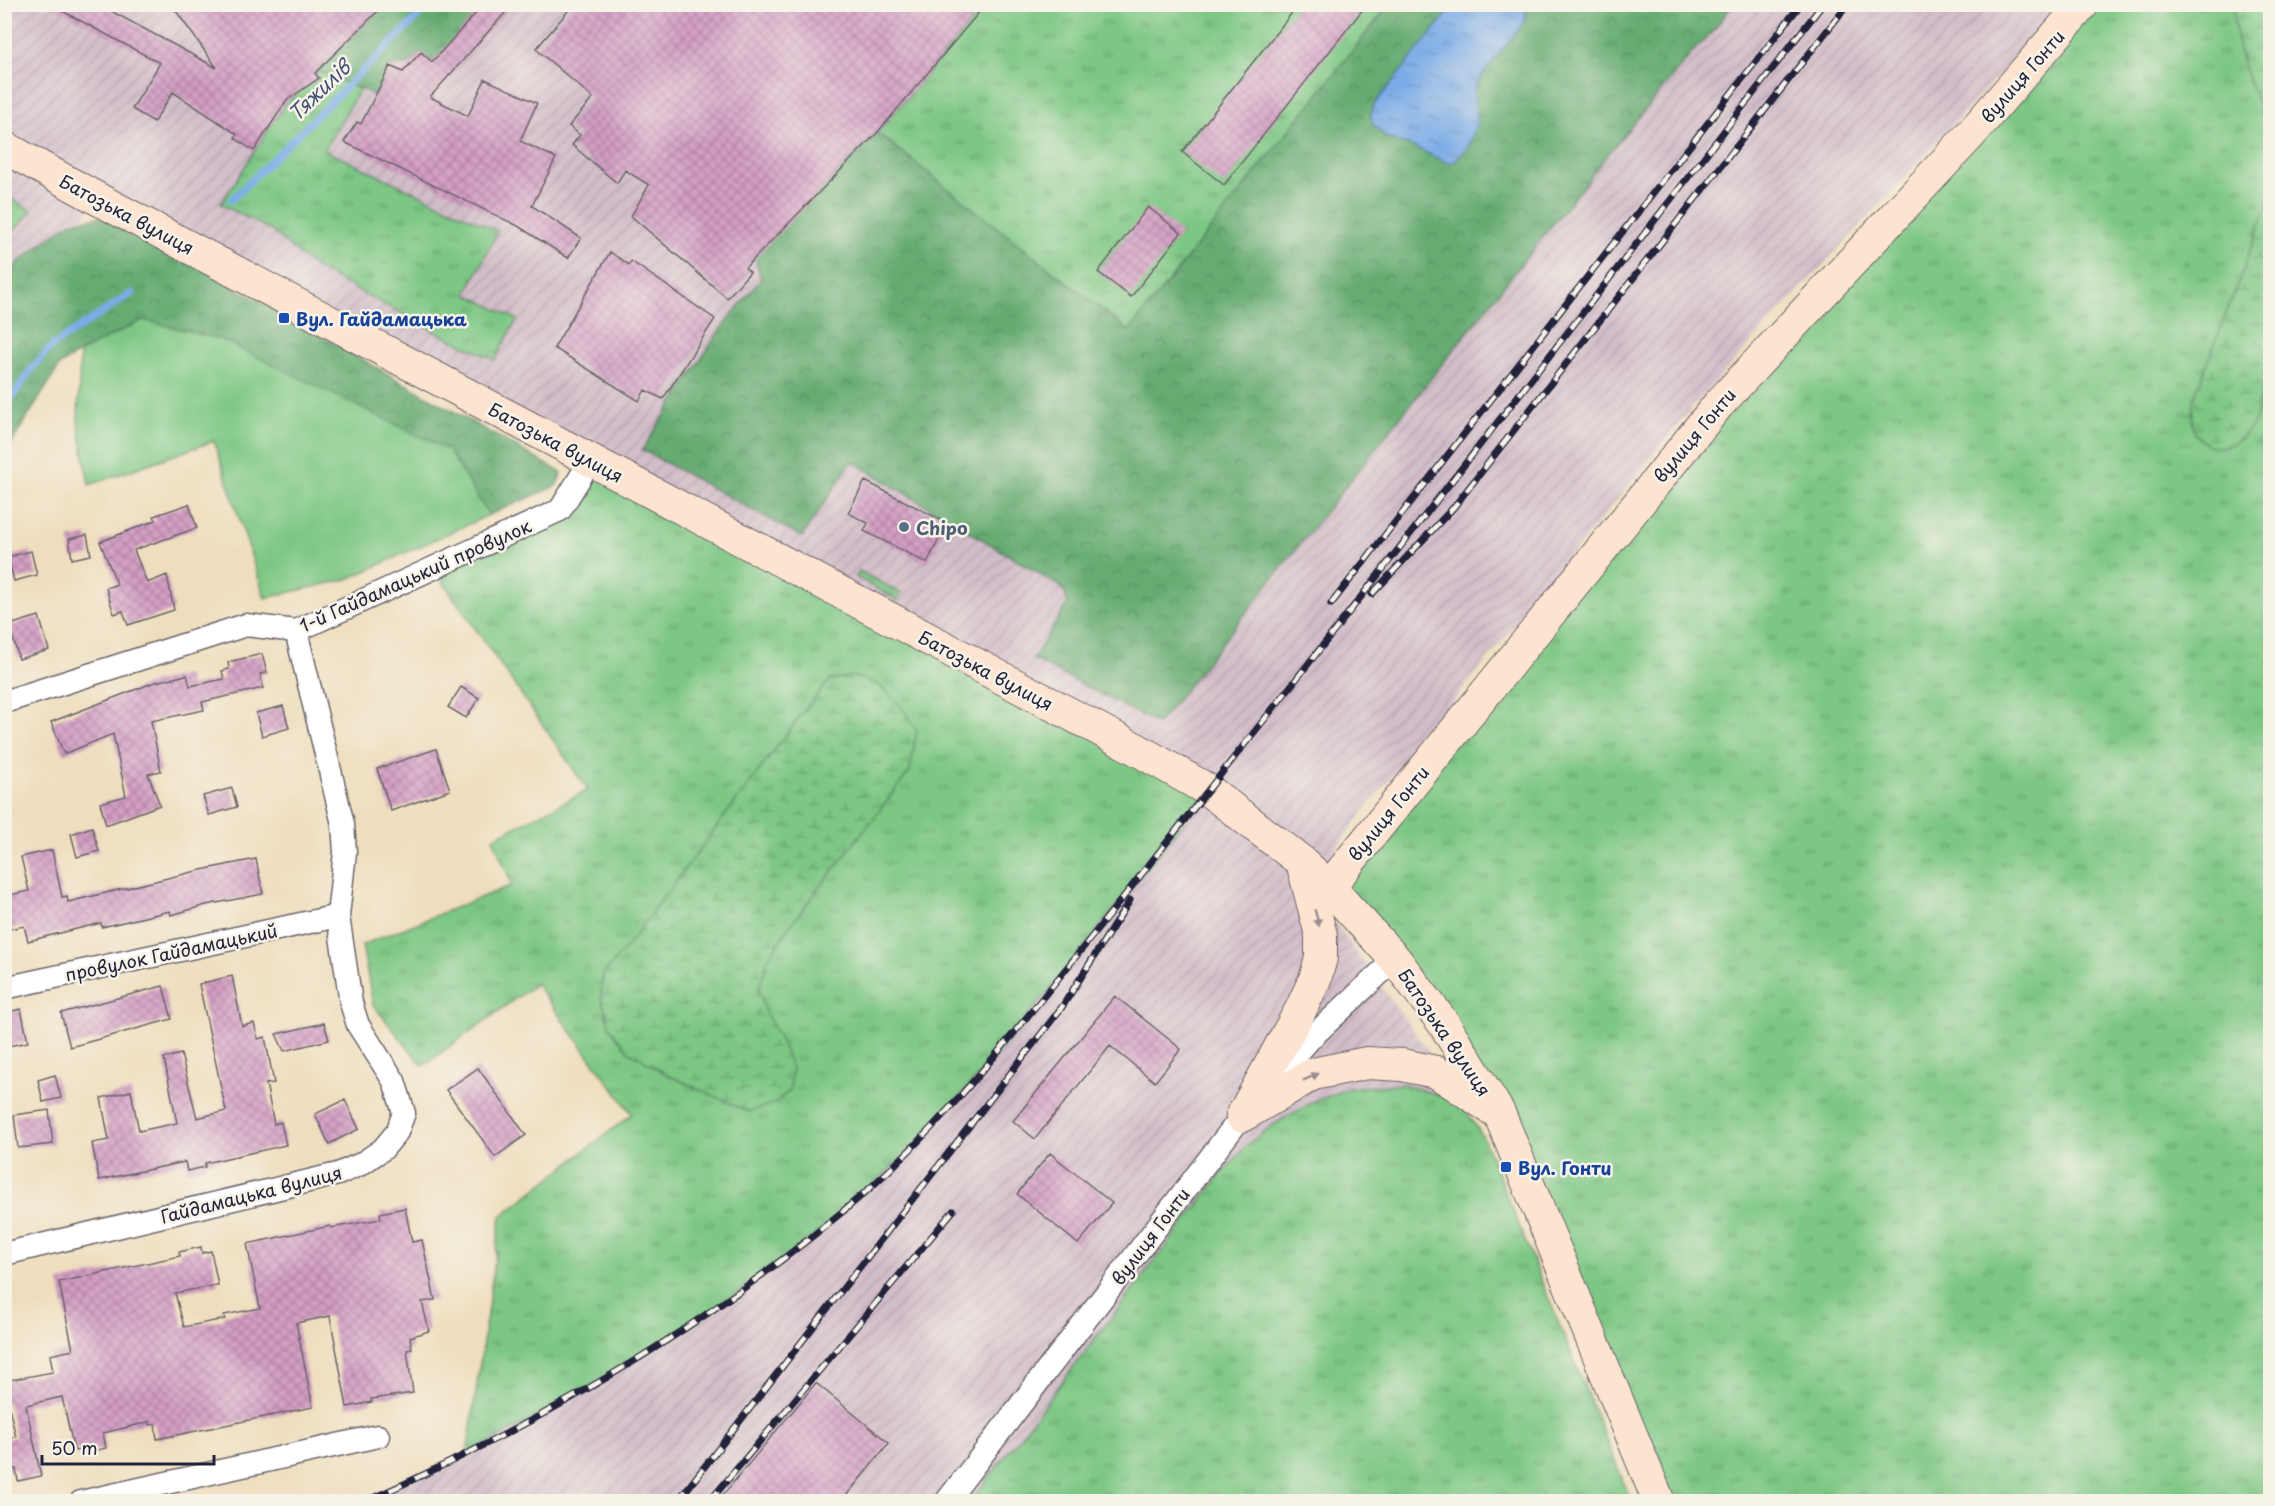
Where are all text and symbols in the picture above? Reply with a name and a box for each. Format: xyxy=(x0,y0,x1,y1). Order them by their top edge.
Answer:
street label: вулиця Гонти xyxy=(1974,23,2070,129)
water label: Тяжилів xyxy=(281,50,359,127)
street label: Батозька вулиця xyxy=(55,167,199,261)
place label: Вул. Гайдамацька xyxy=(296,305,467,332)
marker: Вул. Гайдамацька xyxy=(277,311,291,325)
street label: вулиця Гонти xyxy=(1646,382,1742,488)
street label: Батозька вулиця xyxy=(484,395,628,489)
street label: 1-й Гайдамацький провулок xyxy=(295,511,535,638)
place label: Chipo xyxy=(916,514,968,541)
marker: Chipo xyxy=(897,520,911,534)
street label: Батозька вулиця xyxy=(914,623,1058,717)
street label: вулиця Гонти xyxy=(1341,759,1435,867)
one-way arrow xyxy=(1313,909,1322,927)
street label: провулок Гайдамацький xyxy=(62,916,280,988)
street label: Батозька вулиця xyxy=(1392,963,1498,1101)
one-way arrow xyxy=(1302,1073,1319,1082)
place label: Вул. Гонти xyxy=(1518,1154,1612,1181)
street label: Гайдамацька вулиця xyxy=(157,1158,345,1230)
marker: Вул. Гонти xyxy=(1499,1160,1513,1174)
street label: вулиця Гонти xyxy=(1104,1182,1196,1290)
scale bar xyxy=(42,1428,214,1466)
text: 50 m xyxy=(51,1434,98,1461)

